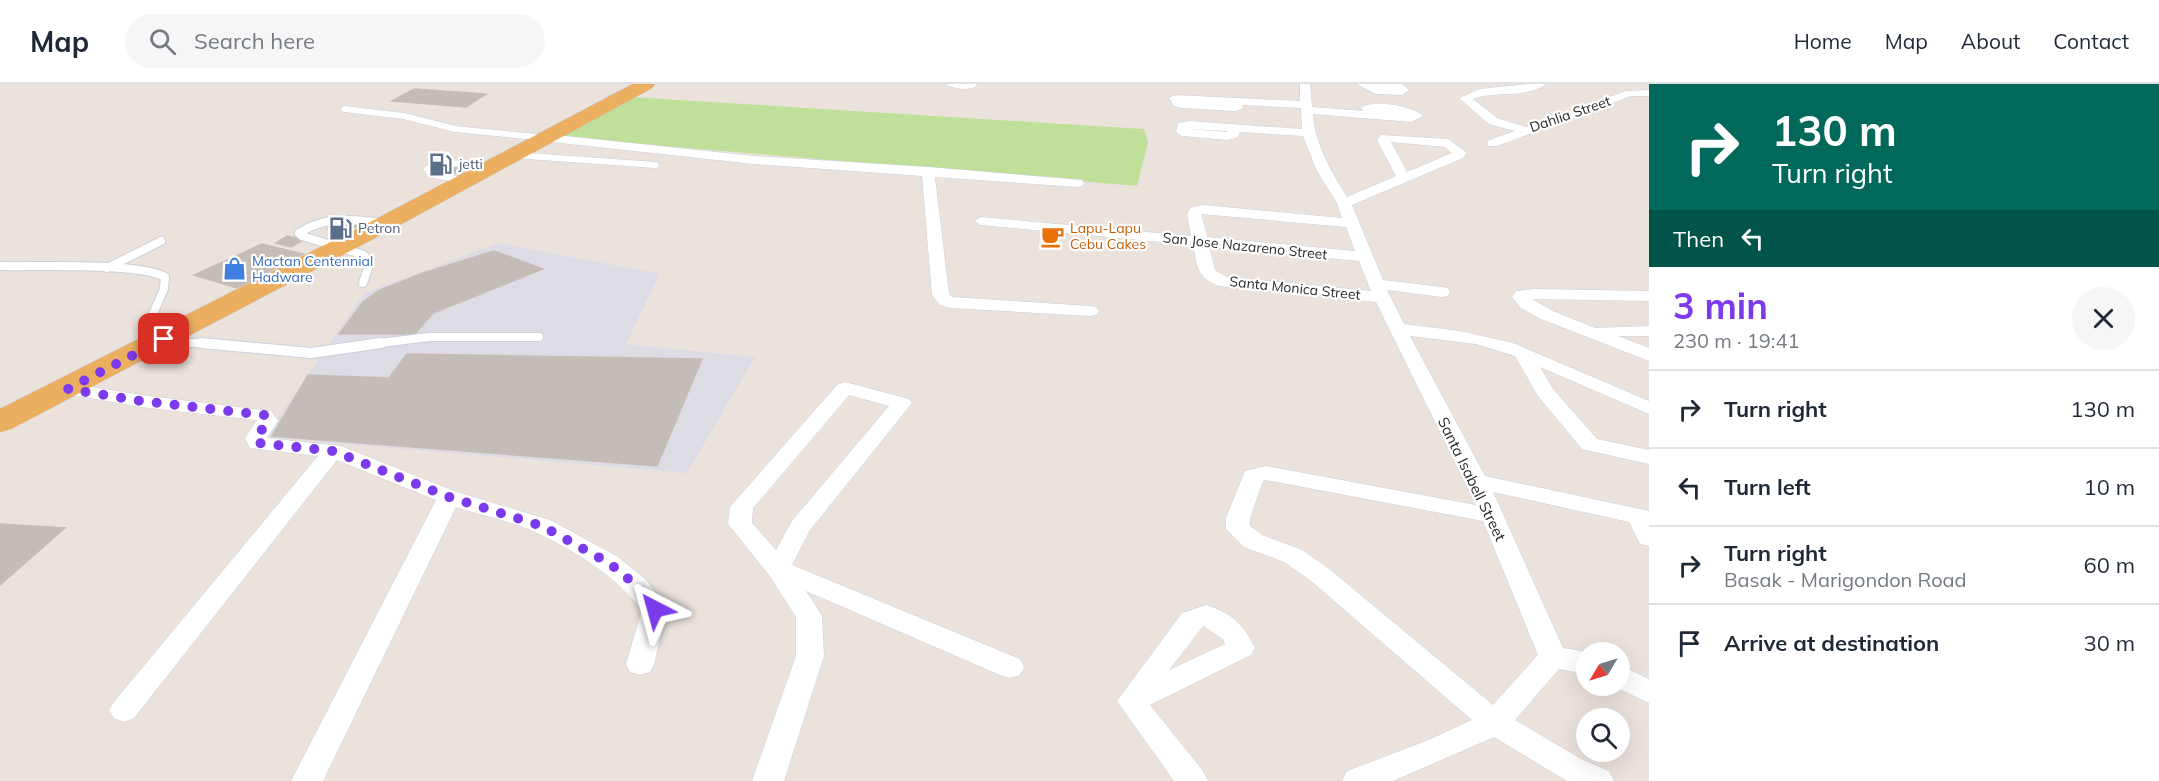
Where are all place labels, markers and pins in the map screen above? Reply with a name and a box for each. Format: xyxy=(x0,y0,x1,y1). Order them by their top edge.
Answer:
fuel station icon: jetti xyxy=(428,151,454,177)
place label: jetti xyxy=(458,155,483,173)
fuel station icon: Petron xyxy=(327,215,353,241)
place label: Petron xyxy=(358,219,401,237)
place label: Lapu-Lapu Cebu Cakes xyxy=(1070,219,1146,253)
cafe icon: Lapu-Lapu Cebu Cakes xyxy=(1039,223,1065,249)
place label: Mactan Centennial Hadware xyxy=(252,252,373,286)
shop icon: Mactan Centennial Hadware xyxy=(221,256,247,282)
pin xyxy=(138,313,189,364)

